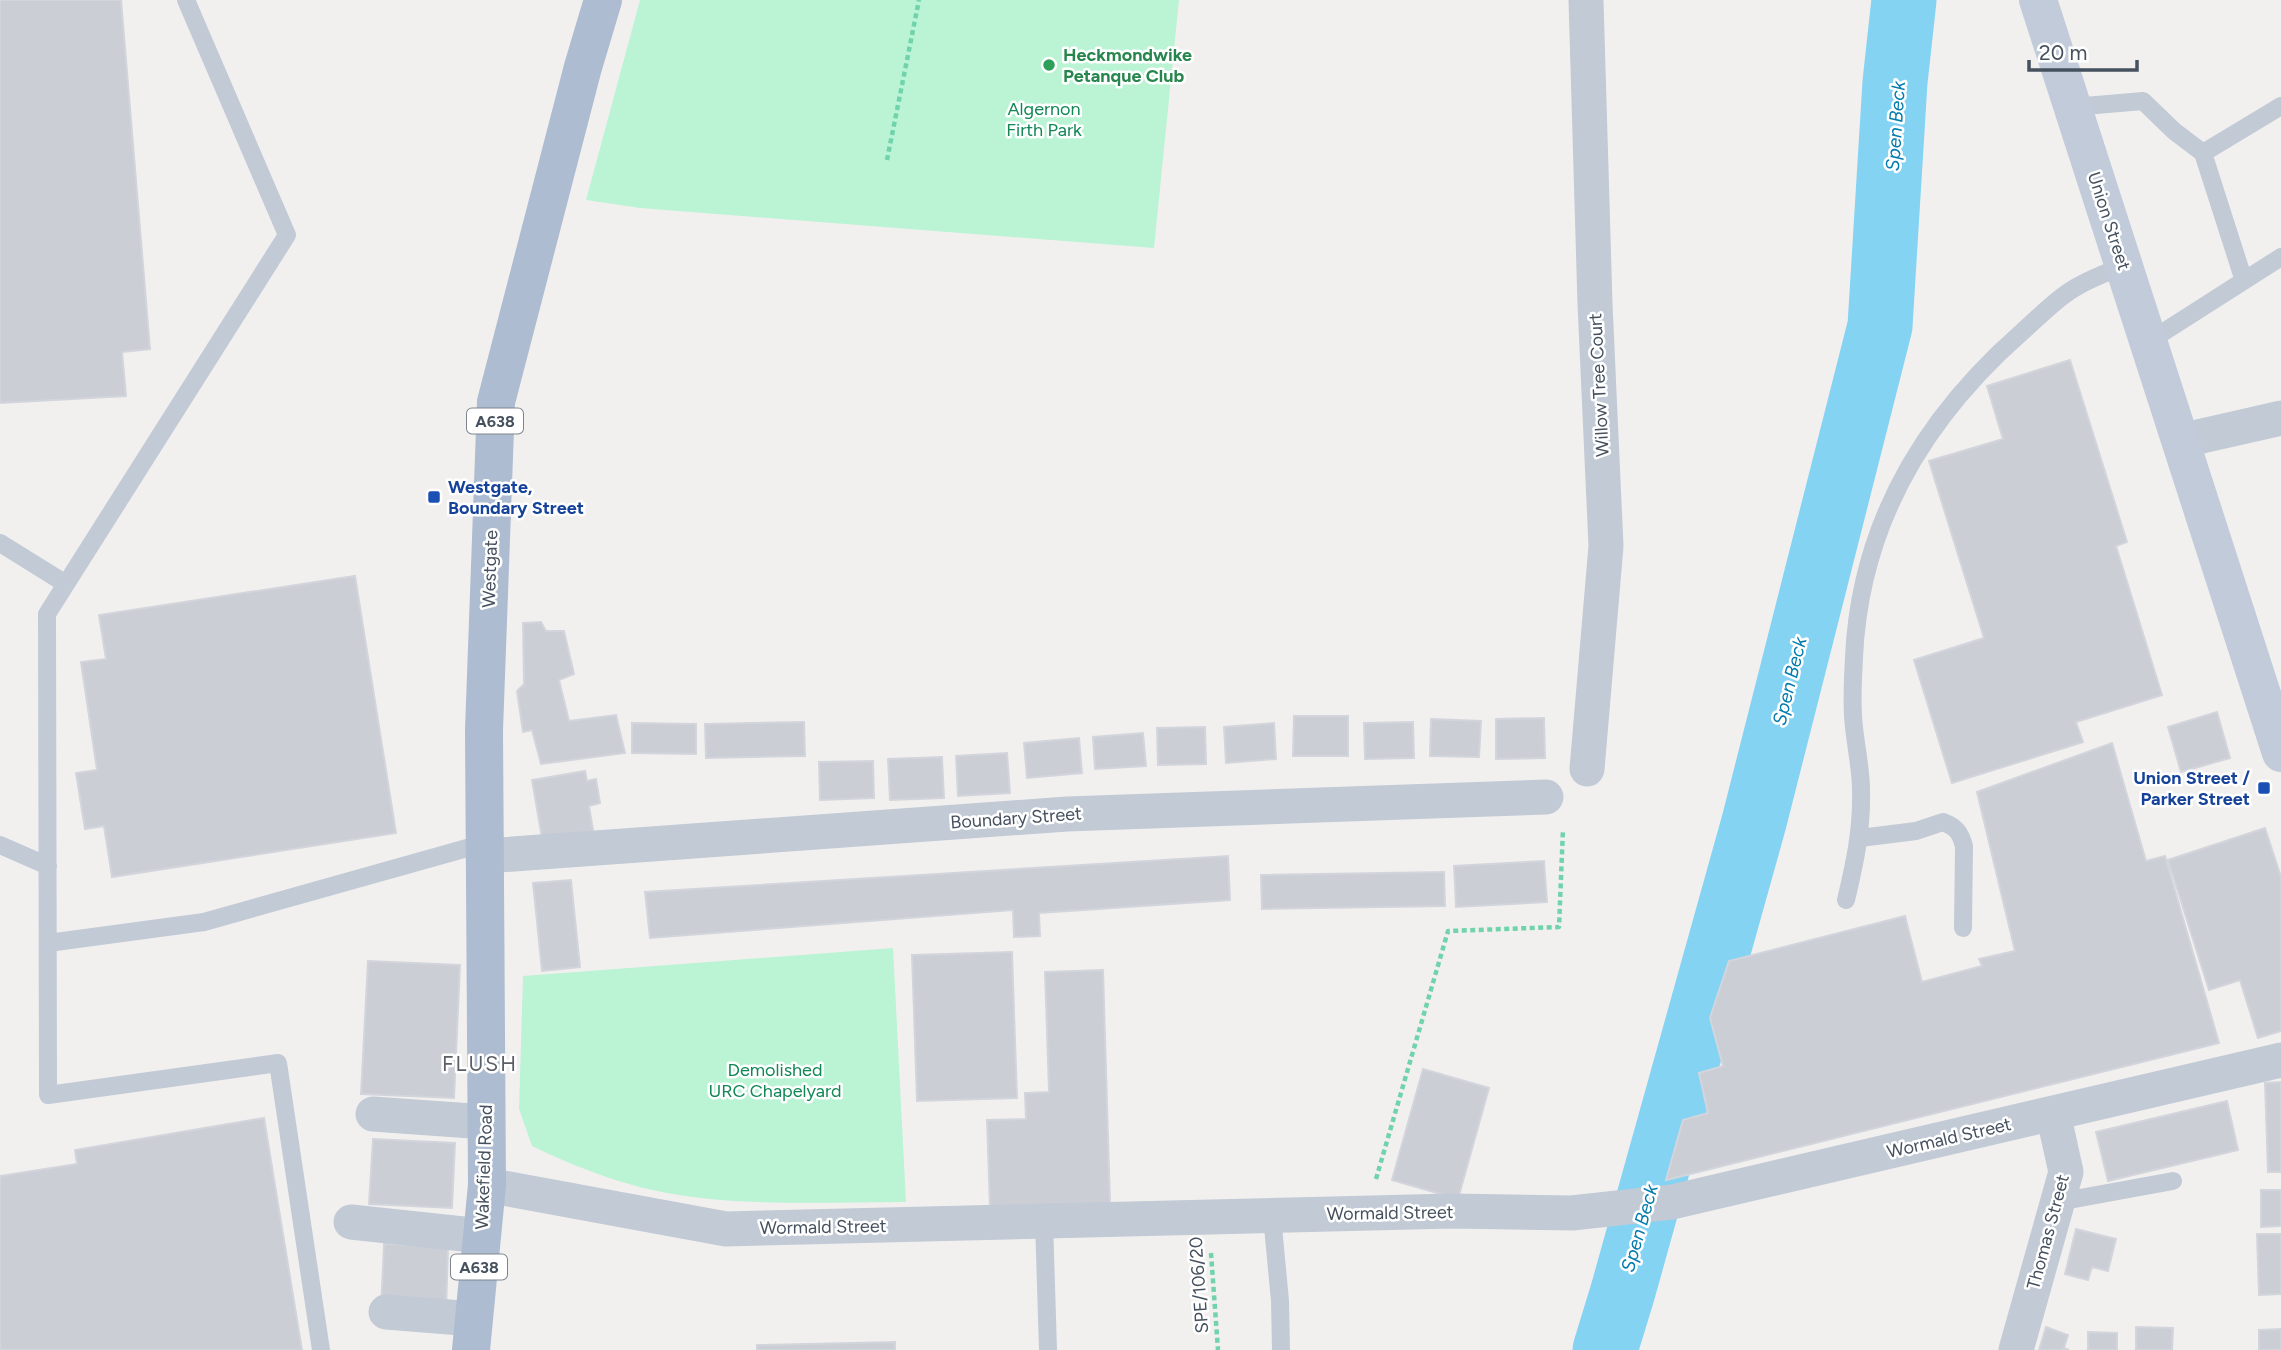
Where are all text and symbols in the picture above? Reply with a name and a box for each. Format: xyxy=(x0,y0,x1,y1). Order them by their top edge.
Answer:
scale bar xyxy=(2029,28,2138,72)
text: 20 m xyxy=(2039,40,2087,65)
place label: Heckmondwike Petanque Club xyxy=(1063,44,1192,87)
marker: Heckmondwike Petanque Club xyxy=(1041,57,1057,73)
water label: Spen Beck xyxy=(1881,79,1910,172)
park label: Algernon Firth Park xyxy=(1006,98,1082,141)
street label: Union Street xyxy=(2083,169,2135,273)
street label: Willow Tree Court xyxy=(1584,312,1614,457)
road number: A638 xyxy=(467,408,523,434)
place label: Westgate, Boundary Street xyxy=(448,476,584,519)
marker: Westgate, Boundary Street xyxy=(426,489,442,505)
street label: Westgate xyxy=(478,530,502,608)
water label: Spen Beck xyxy=(1767,634,1812,728)
place label: Union Street / Parker Street xyxy=(2133,767,2250,810)
marker: Union Street / Parker Street xyxy=(2256,780,2272,796)
street label: Boundary Street xyxy=(950,802,1083,834)
district label: FLUSH xyxy=(442,1051,518,1076)
park label: Demolished URC Chapelyard xyxy=(708,1059,842,1102)
street label: Wakefield Road xyxy=(471,1104,497,1230)
street label: Wormald Street xyxy=(1885,1113,2013,1163)
street label: Thomas Street xyxy=(2022,1172,2074,1292)
water label: Spen Beck xyxy=(1616,1181,1663,1275)
street label: Wormald Street xyxy=(1326,1201,1454,1225)
street label: Wormald Street xyxy=(759,1215,887,1239)
street label: SPE/106/20 xyxy=(1185,1236,1213,1334)
road number: A638 xyxy=(451,1254,507,1280)

